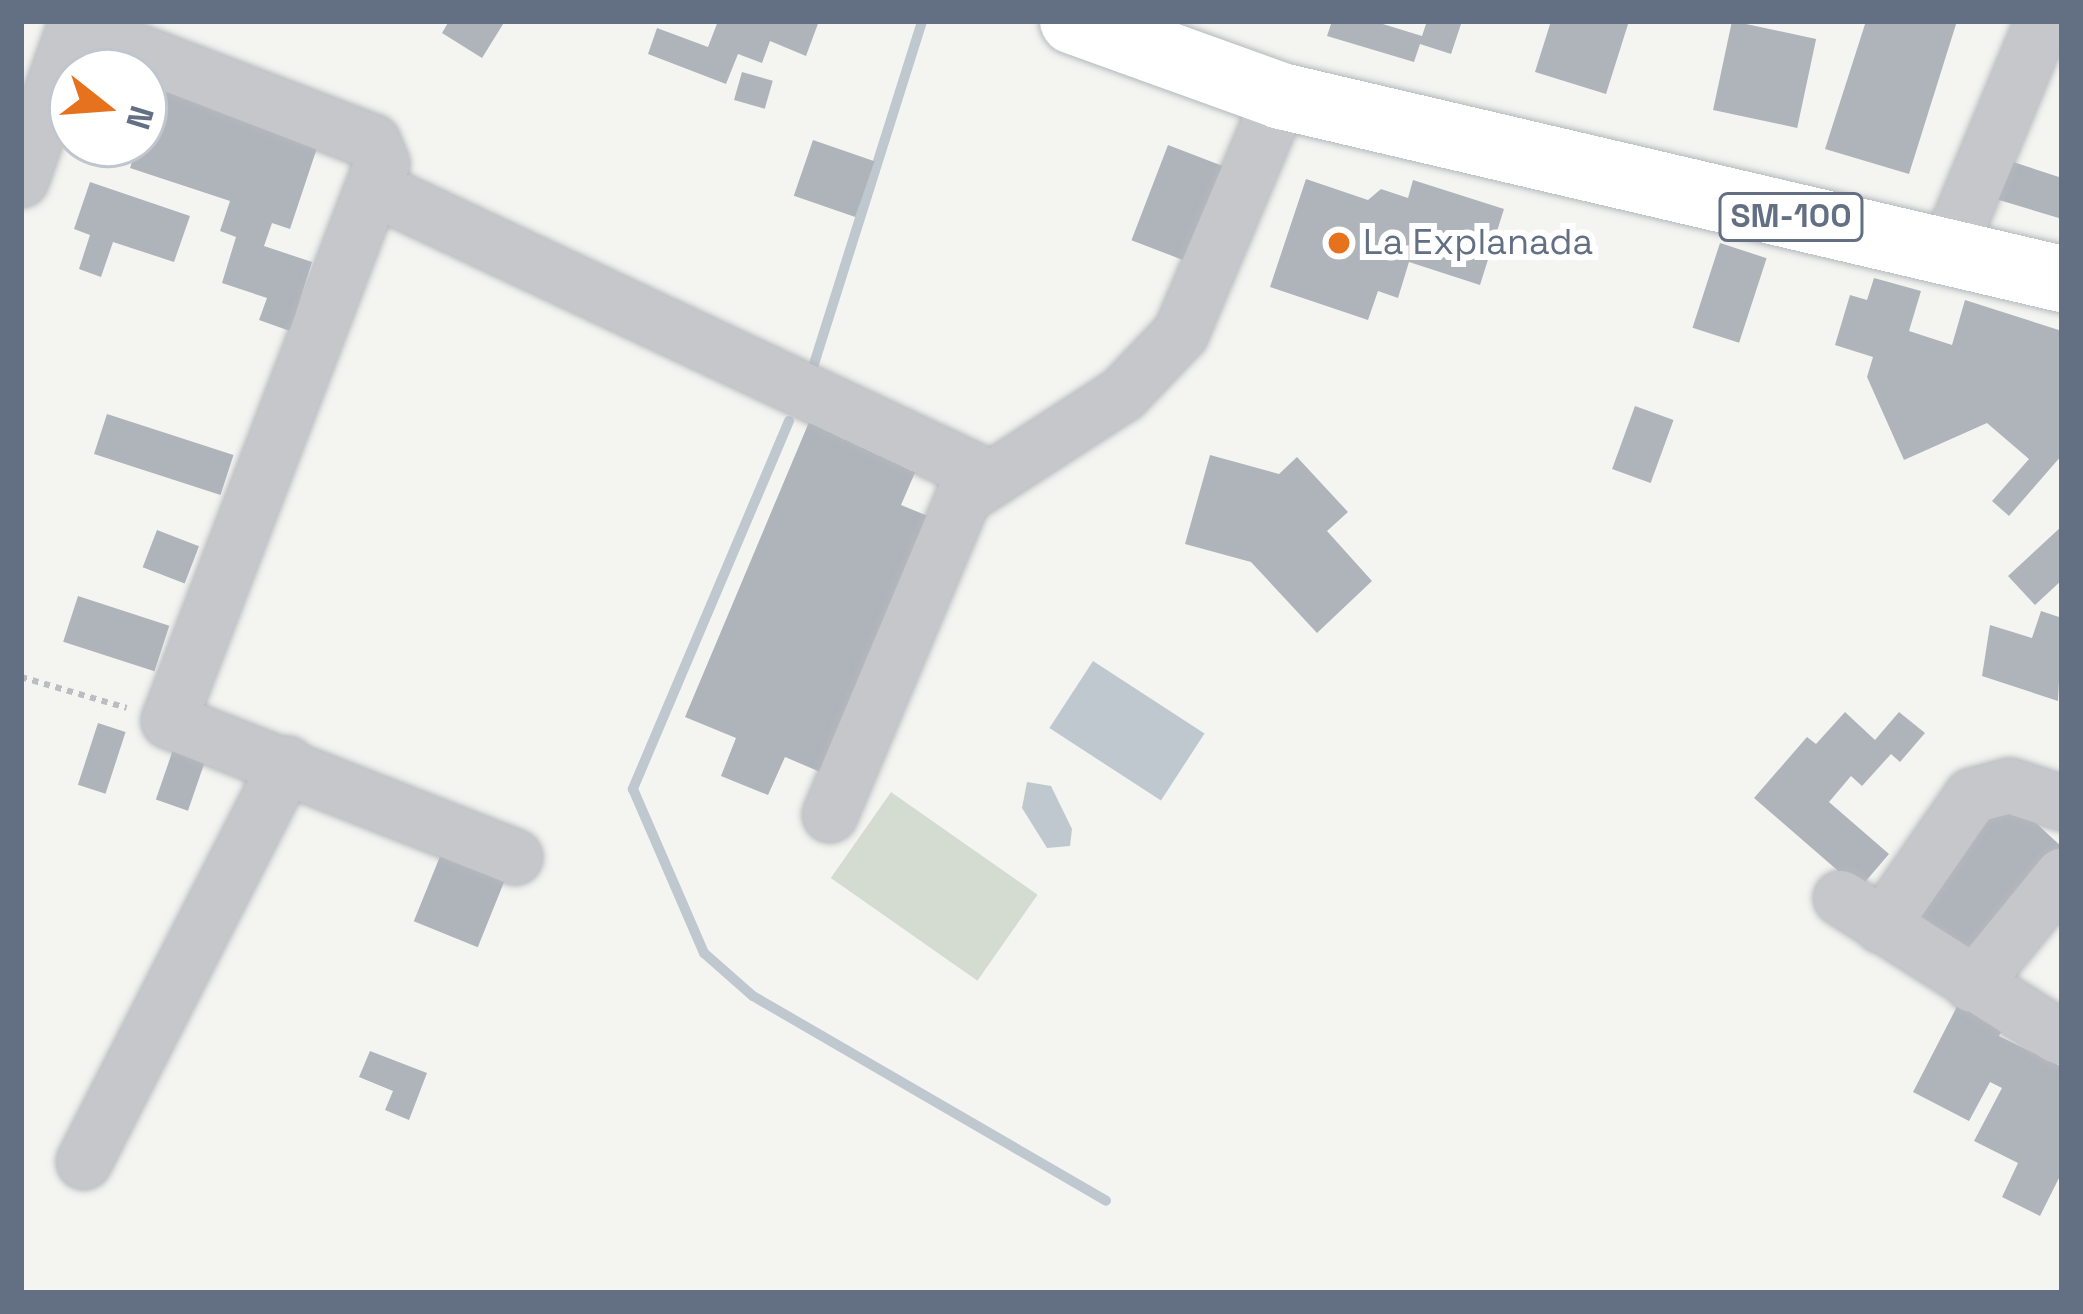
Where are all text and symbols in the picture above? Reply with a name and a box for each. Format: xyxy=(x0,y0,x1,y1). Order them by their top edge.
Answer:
north arrow xyxy=(48,48,168,168)
text: N xyxy=(116,101,163,134)
road number: SM-100 xyxy=(1716,190,1866,244)
place label: La Explanada xyxy=(1363,221,1593,265)
marker: La Explanada xyxy=(1326,230,1352,256)

